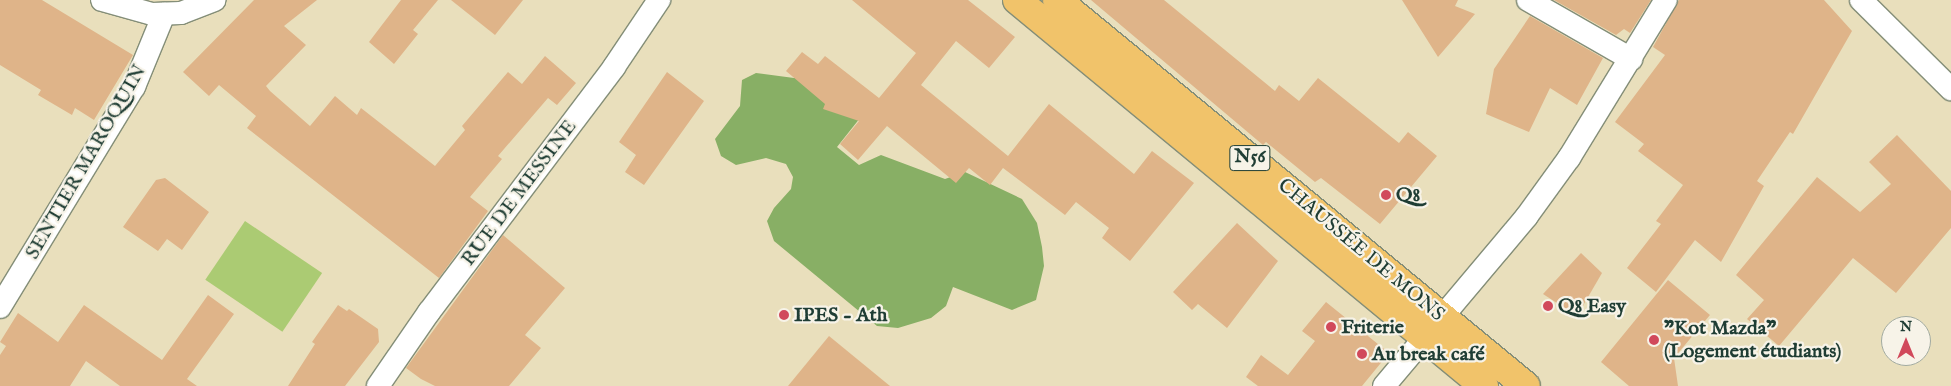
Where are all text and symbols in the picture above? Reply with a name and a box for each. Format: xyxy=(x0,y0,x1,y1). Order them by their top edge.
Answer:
street label: SENTIER MAROQUIN xyxy=(20,60,152,264)
street label: RUE DE MESSINE xyxy=(456,115,582,271)
road number: N56 xyxy=(1229,142,1271,174)
street label: CHAUSSÉE DE MONS xyxy=(1273,173,1449,327)
place label: Q8 xyxy=(1396,183,1420,207)
marker: Q8 xyxy=(1380,189,1392,201)
place label: Q8 Easy xyxy=(1558,294,1626,318)
marker: Q8 Easy xyxy=(1542,300,1554,312)
place label: IPES - Ath xyxy=(794,303,887,327)
marker: IPES - Ath xyxy=(778,309,790,321)
place label: Friterie xyxy=(1341,315,1404,339)
place label: "Kot Mazda" (Logement étudiants) xyxy=(1664,316,1841,363)
north arrow xyxy=(1881,316,1931,366)
text: N xyxy=(1900,318,1912,336)
marker: Friterie xyxy=(1325,321,1337,333)
marker: "Kot Mazda" (Logement étudiants) xyxy=(1648,334,1660,346)
place label: Au break café xyxy=(1372,342,1485,366)
marker: Au break café xyxy=(1356,348,1368,360)

